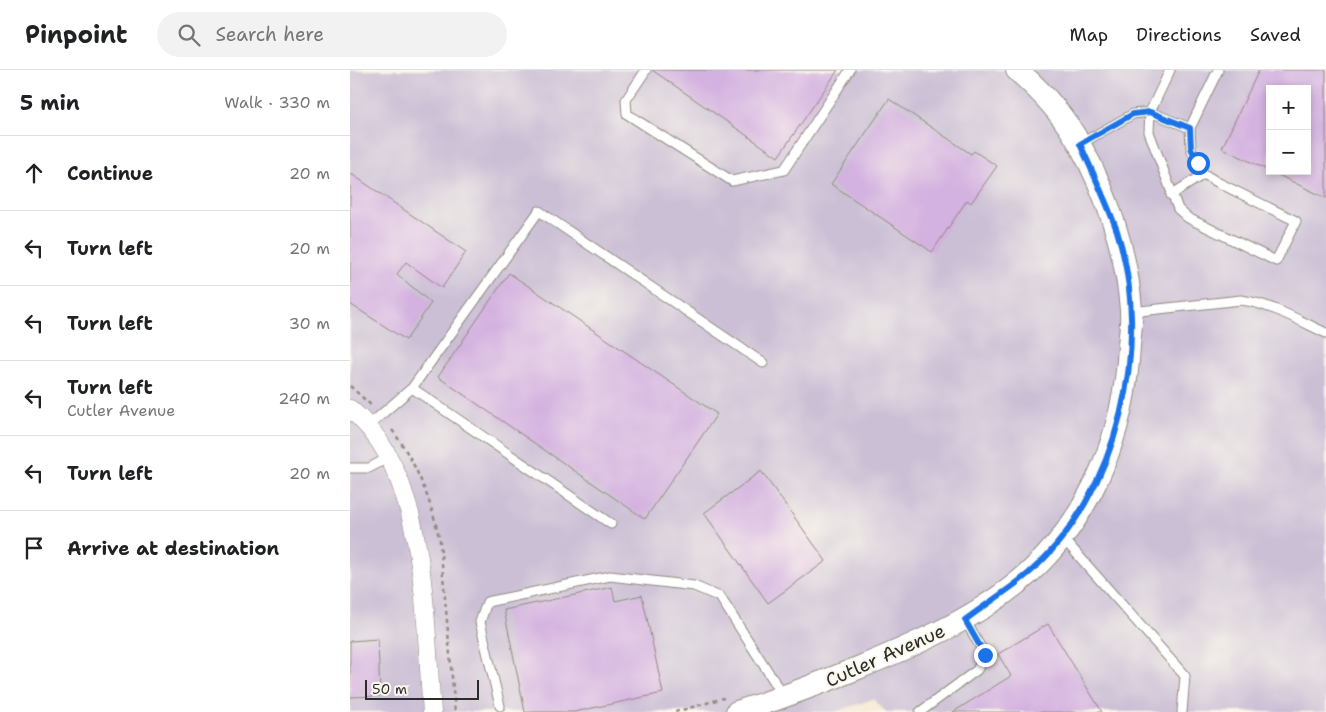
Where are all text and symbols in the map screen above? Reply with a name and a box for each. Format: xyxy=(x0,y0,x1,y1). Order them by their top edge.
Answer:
search box xyxy=(157,12,507,57)
text: Pinpoint xyxy=(25,19,127,51)
icon: search xyxy=(175,21,203,49)
text: Search here xyxy=(215,22,324,47)
text: Map xyxy=(1070,23,1108,47)
text: Directions xyxy=(1136,23,1222,47)
text: Saved xyxy=(1250,23,1301,47)
map controls xyxy=(1266,85,1311,175)
button: + xyxy=(1266,85,1311,130)
text: 5 min xyxy=(20,89,80,117)
text: Walk · 330 m xyxy=(224,92,330,113)
button: − xyxy=(1266,130,1311,175)
route start xyxy=(1187,152,1210,175)
icon: ahead xyxy=(20,159,48,187)
text: Continue xyxy=(67,161,153,186)
text: 20 m xyxy=(289,163,330,184)
icon: left xyxy=(20,234,48,262)
text: Turn left xyxy=(67,236,153,261)
text: 20 m xyxy=(289,238,330,259)
icon: left xyxy=(20,309,48,337)
text: Turn left xyxy=(67,311,153,336)
text: 30 m xyxy=(289,313,330,334)
text: Turn left xyxy=(67,375,153,400)
icon: left xyxy=(20,384,48,412)
text: 240 m xyxy=(278,388,330,409)
text: Cutler Avenue xyxy=(67,400,175,421)
icon: left xyxy=(20,459,48,487)
text: Turn left xyxy=(67,461,153,486)
text: 20 m xyxy=(289,463,330,484)
icon: arrive xyxy=(20,534,48,562)
text: Arrive at destination xyxy=(67,536,279,561)
street label: Cutler Avenue xyxy=(821,618,949,693)
route end xyxy=(974,644,997,667)
scale bar xyxy=(365,677,479,700)
text: 50 m xyxy=(372,680,407,698)

